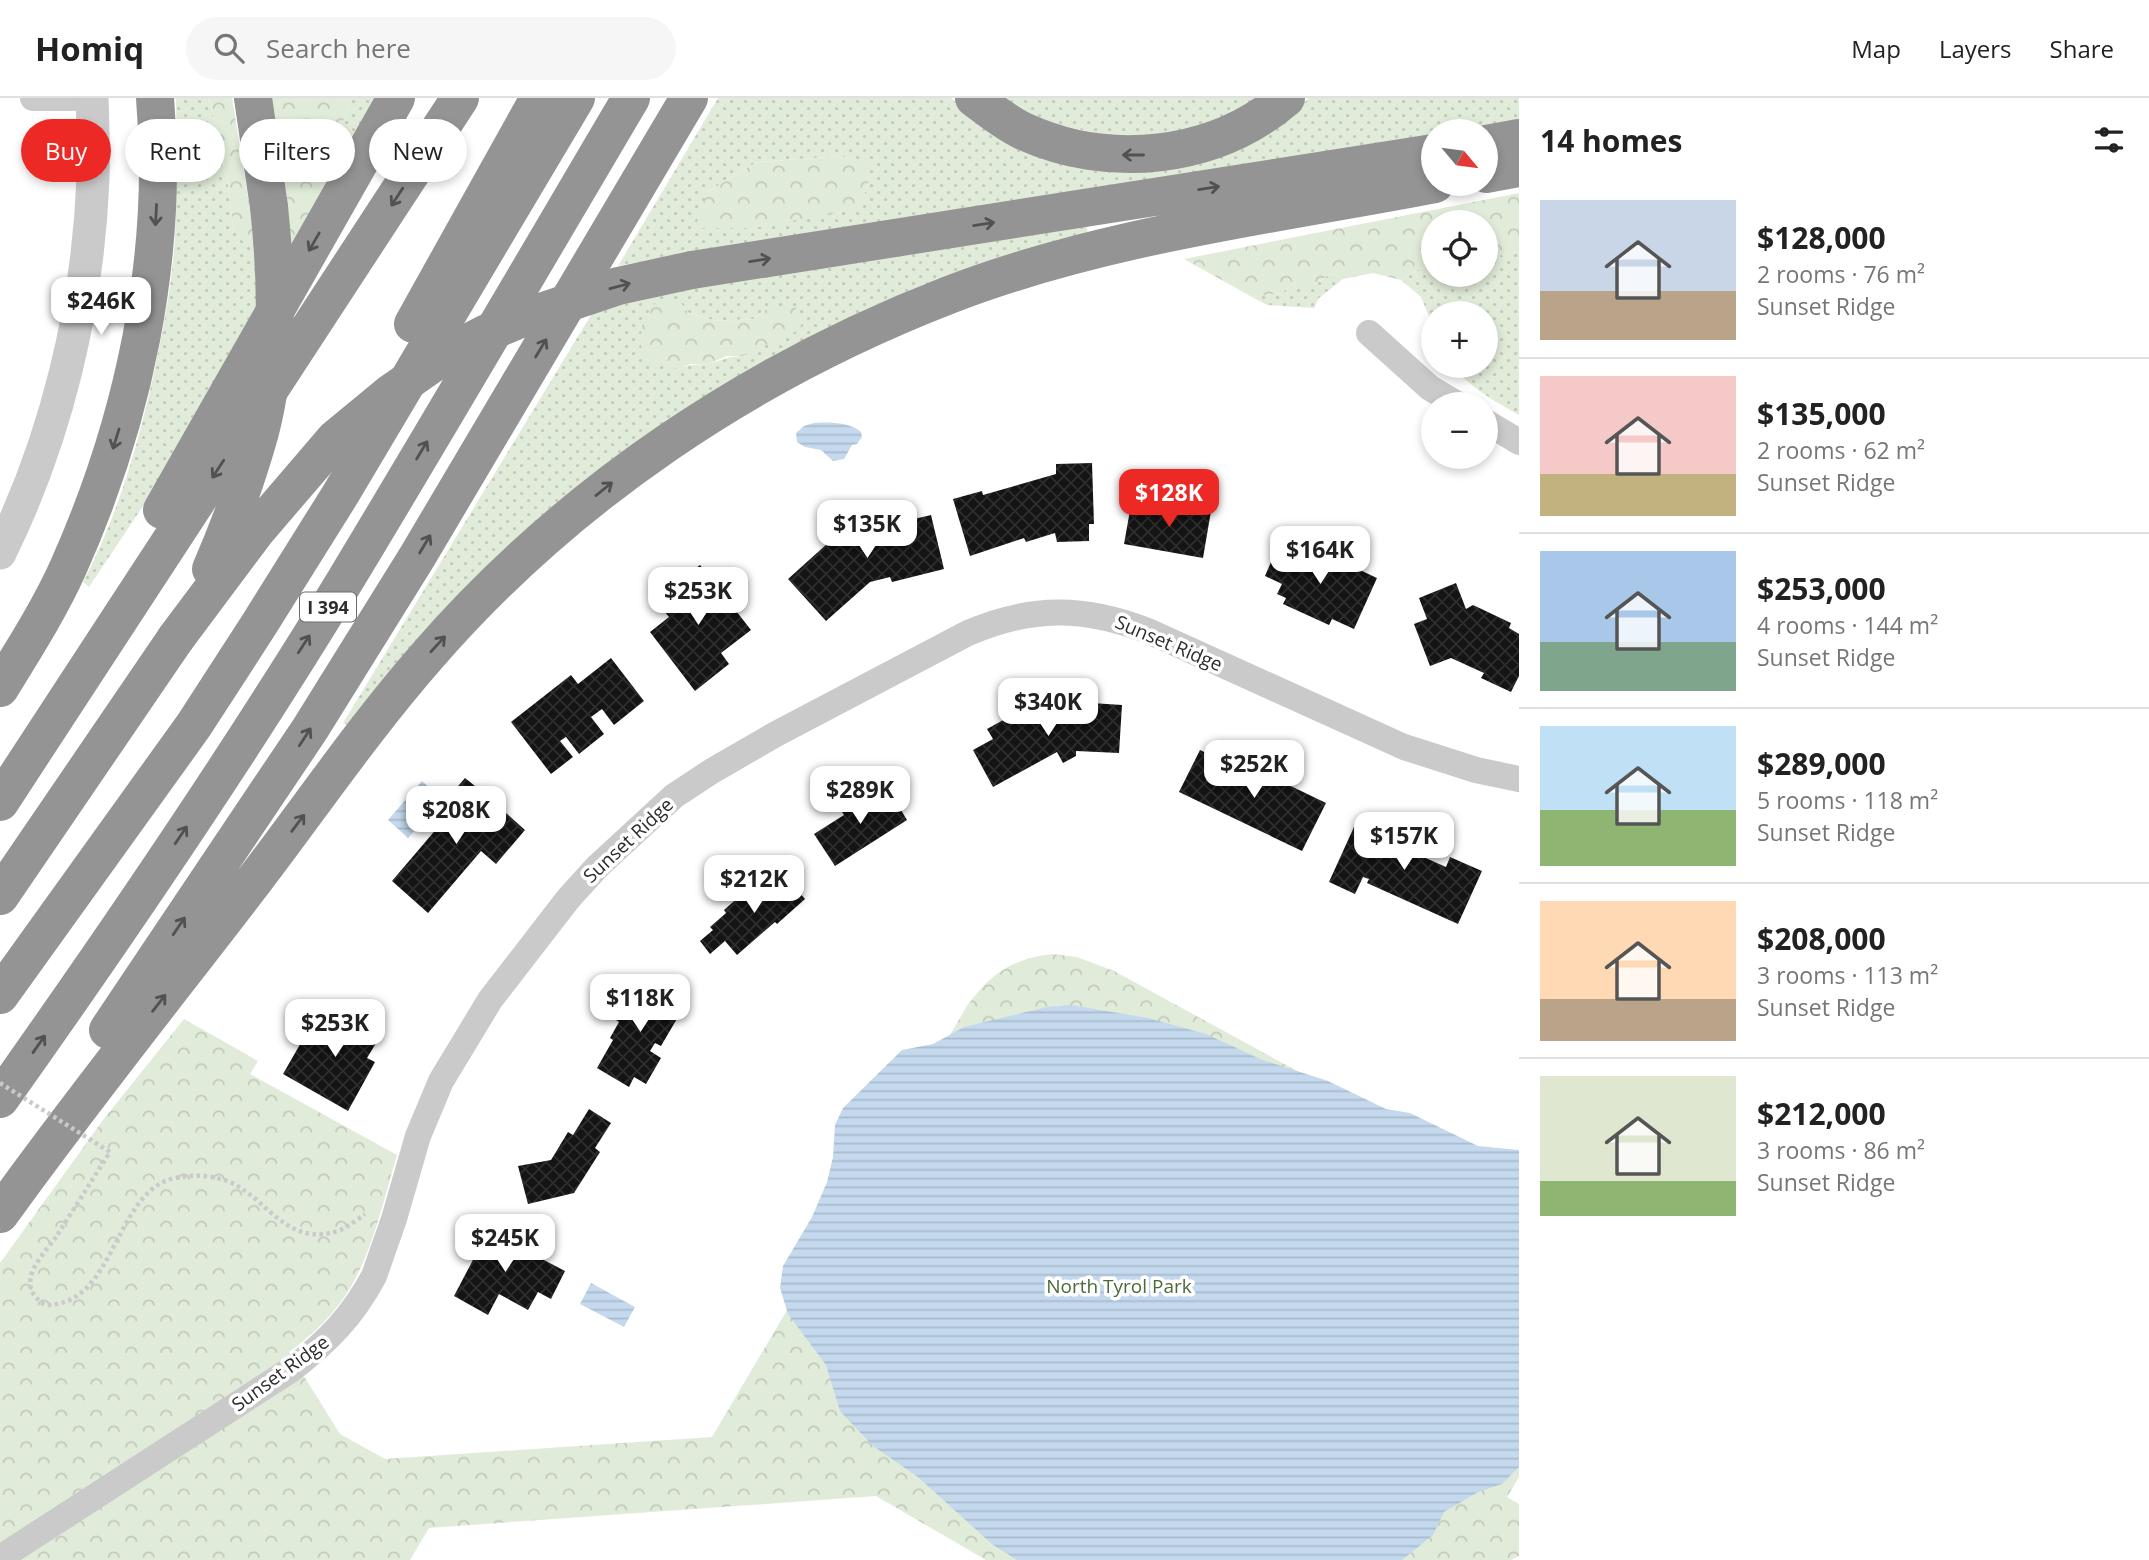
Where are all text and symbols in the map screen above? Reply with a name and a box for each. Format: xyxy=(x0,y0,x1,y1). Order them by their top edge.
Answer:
search box xyxy=(186,17,676,80)
text: Homiq xyxy=(35,26,144,71)
icon: search xyxy=(210,29,248,67)
text: Search here xyxy=(266,30,411,66)
text: Map xyxy=(1851,32,1901,65)
text: Layers xyxy=(1939,32,2012,65)
text: Share xyxy=(2050,32,2114,65)
chip: Buy xyxy=(21,119,111,182)
chip: Rent xyxy=(125,119,225,182)
chip: Filters xyxy=(239,119,355,182)
chip: New xyxy=(369,119,467,182)
north arrow xyxy=(1421,119,1498,196)
map controls xyxy=(1421,119,1498,469)
text: 14 homes xyxy=(1540,120,1683,161)
icon: filters xyxy=(2090,121,2128,159)
one-way arrow xyxy=(1122,148,1145,162)
one-way arrow xyxy=(1197,181,1220,194)
one-way arrow xyxy=(389,186,403,206)
one-way arrow xyxy=(149,203,162,226)
button: locate xyxy=(1421,210,1498,287)
one-way arrow xyxy=(973,217,995,230)
text: $128,000 xyxy=(1757,217,1886,258)
icon: home xyxy=(1596,228,1680,312)
one-way arrow xyxy=(307,232,321,252)
one-way arrow xyxy=(748,253,771,266)
text: 2 rooms · 76 m² xyxy=(1757,258,1925,290)
pin: $246K xyxy=(52,278,150,337)
one-way arrow xyxy=(609,279,631,292)
text: $246K xyxy=(67,284,135,316)
text: Sunset Ridge xyxy=(1757,290,1895,322)
button: + xyxy=(1421,301,1498,378)
one-way arrow xyxy=(534,339,548,359)
button: − xyxy=(1421,392,1498,469)
text: $135,000 xyxy=(1757,393,1886,434)
icon: home xyxy=(1596,404,1680,488)
one-way arrow xyxy=(109,427,122,449)
text: 2 rooms · 62 m² xyxy=(1757,434,1925,466)
one-way arrow xyxy=(415,440,429,460)
one-way arrow xyxy=(211,458,225,478)
text: Sunset Ridge xyxy=(1757,466,1895,498)
pin: $128K xyxy=(1120,470,1218,529)
text: $128K xyxy=(1135,476,1203,508)
one-way arrow xyxy=(594,481,612,496)
pin: $135K xyxy=(818,500,916,560)
text: $135K xyxy=(833,507,901,539)
pin: $164K xyxy=(1271,526,1369,586)
text: $164K xyxy=(1286,533,1354,565)
one-way arrow xyxy=(418,534,432,554)
pin: $253K xyxy=(649,568,747,627)
text: $253,000 xyxy=(1757,568,1886,609)
text: $253K xyxy=(664,574,732,606)
icon: home xyxy=(1596,579,1680,663)
road number: I 394 xyxy=(300,592,356,622)
street label: Sunset Ridge xyxy=(1111,609,1227,677)
text: 4 rooms · 144 m² xyxy=(1757,609,1938,641)
one-way arrow xyxy=(298,635,312,655)
one-way arrow xyxy=(430,635,446,653)
text: Sunset Ridge xyxy=(1757,641,1895,673)
pin: $340K xyxy=(999,678,1097,738)
text: $340K xyxy=(1014,685,1082,717)
one-way arrow xyxy=(297,728,312,747)
pin: $252K xyxy=(1205,740,1303,800)
text: $289,000 xyxy=(1757,743,1886,784)
text: $252K xyxy=(1220,747,1288,779)
icon: home xyxy=(1596,754,1680,838)
pin: $289K xyxy=(811,766,909,826)
text: $289K xyxy=(826,773,894,805)
text: 5 rooms · 118 m² xyxy=(1757,784,1938,816)
pin: $208K xyxy=(407,786,505,846)
street label: Sunset Ridge xyxy=(577,792,679,888)
text: $208K xyxy=(422,793,490,825)
pin: $157K xyxy=(1355,812,1453,872)
one-way arrow xyxy=(290,814,305,833)
text: Sunset Ridge xyxy=(1757,816,1895,848)
text: $157K xyxy=(1370,819,1438,851)
one-way arrow xyxy=(174,826,188,846)
pin: $212K xyxy=(705,856,803,915)
text: $212K xyxy=(720,862,788,894)
one-way arrow xyxy=(172,917,186,936)
text: $208,000 xyxy=(1757,918,1886,959)
icon: home xyxy=(1596,929,1680,1013)
text: 3 rooms · 113 m² xyxy=(1757,959,1938,991)
pin: $118K xyxy=(591,974,689,1034)
text: $118K xyxy=(606,981,674,1013)
text: Sunset Ridge xyxy=(1757,991,1895,1023)
one-way arrow xyxy=(151,994,166,1013)
pin: $253K xyxy=(286,1000,384,1059)
text: $253K xyxy=(301,1006,369,1038)
one-way arrow xyxy=(32,1035,46,1054)
text: $212,000 xyxy=(1757,1093,1886,1134)
icon: home xyxy=(1596,1104,1680,1188)
text: 3 rooms · 86 m² xyxy=(1757,1134,1925,1166)
text: Sunset Ridge xyxy=(1757,1166,1895,1198)
pin: $245K xyxy=(456,1214,554,1274)
text: $245K xyxy=(471,1221,539,1253)
park label: North Tyrol Park xyxy=(1046,1273,1192,1299)
street label: Sunset Ridge xyxy=(226,1329,334,1417)

